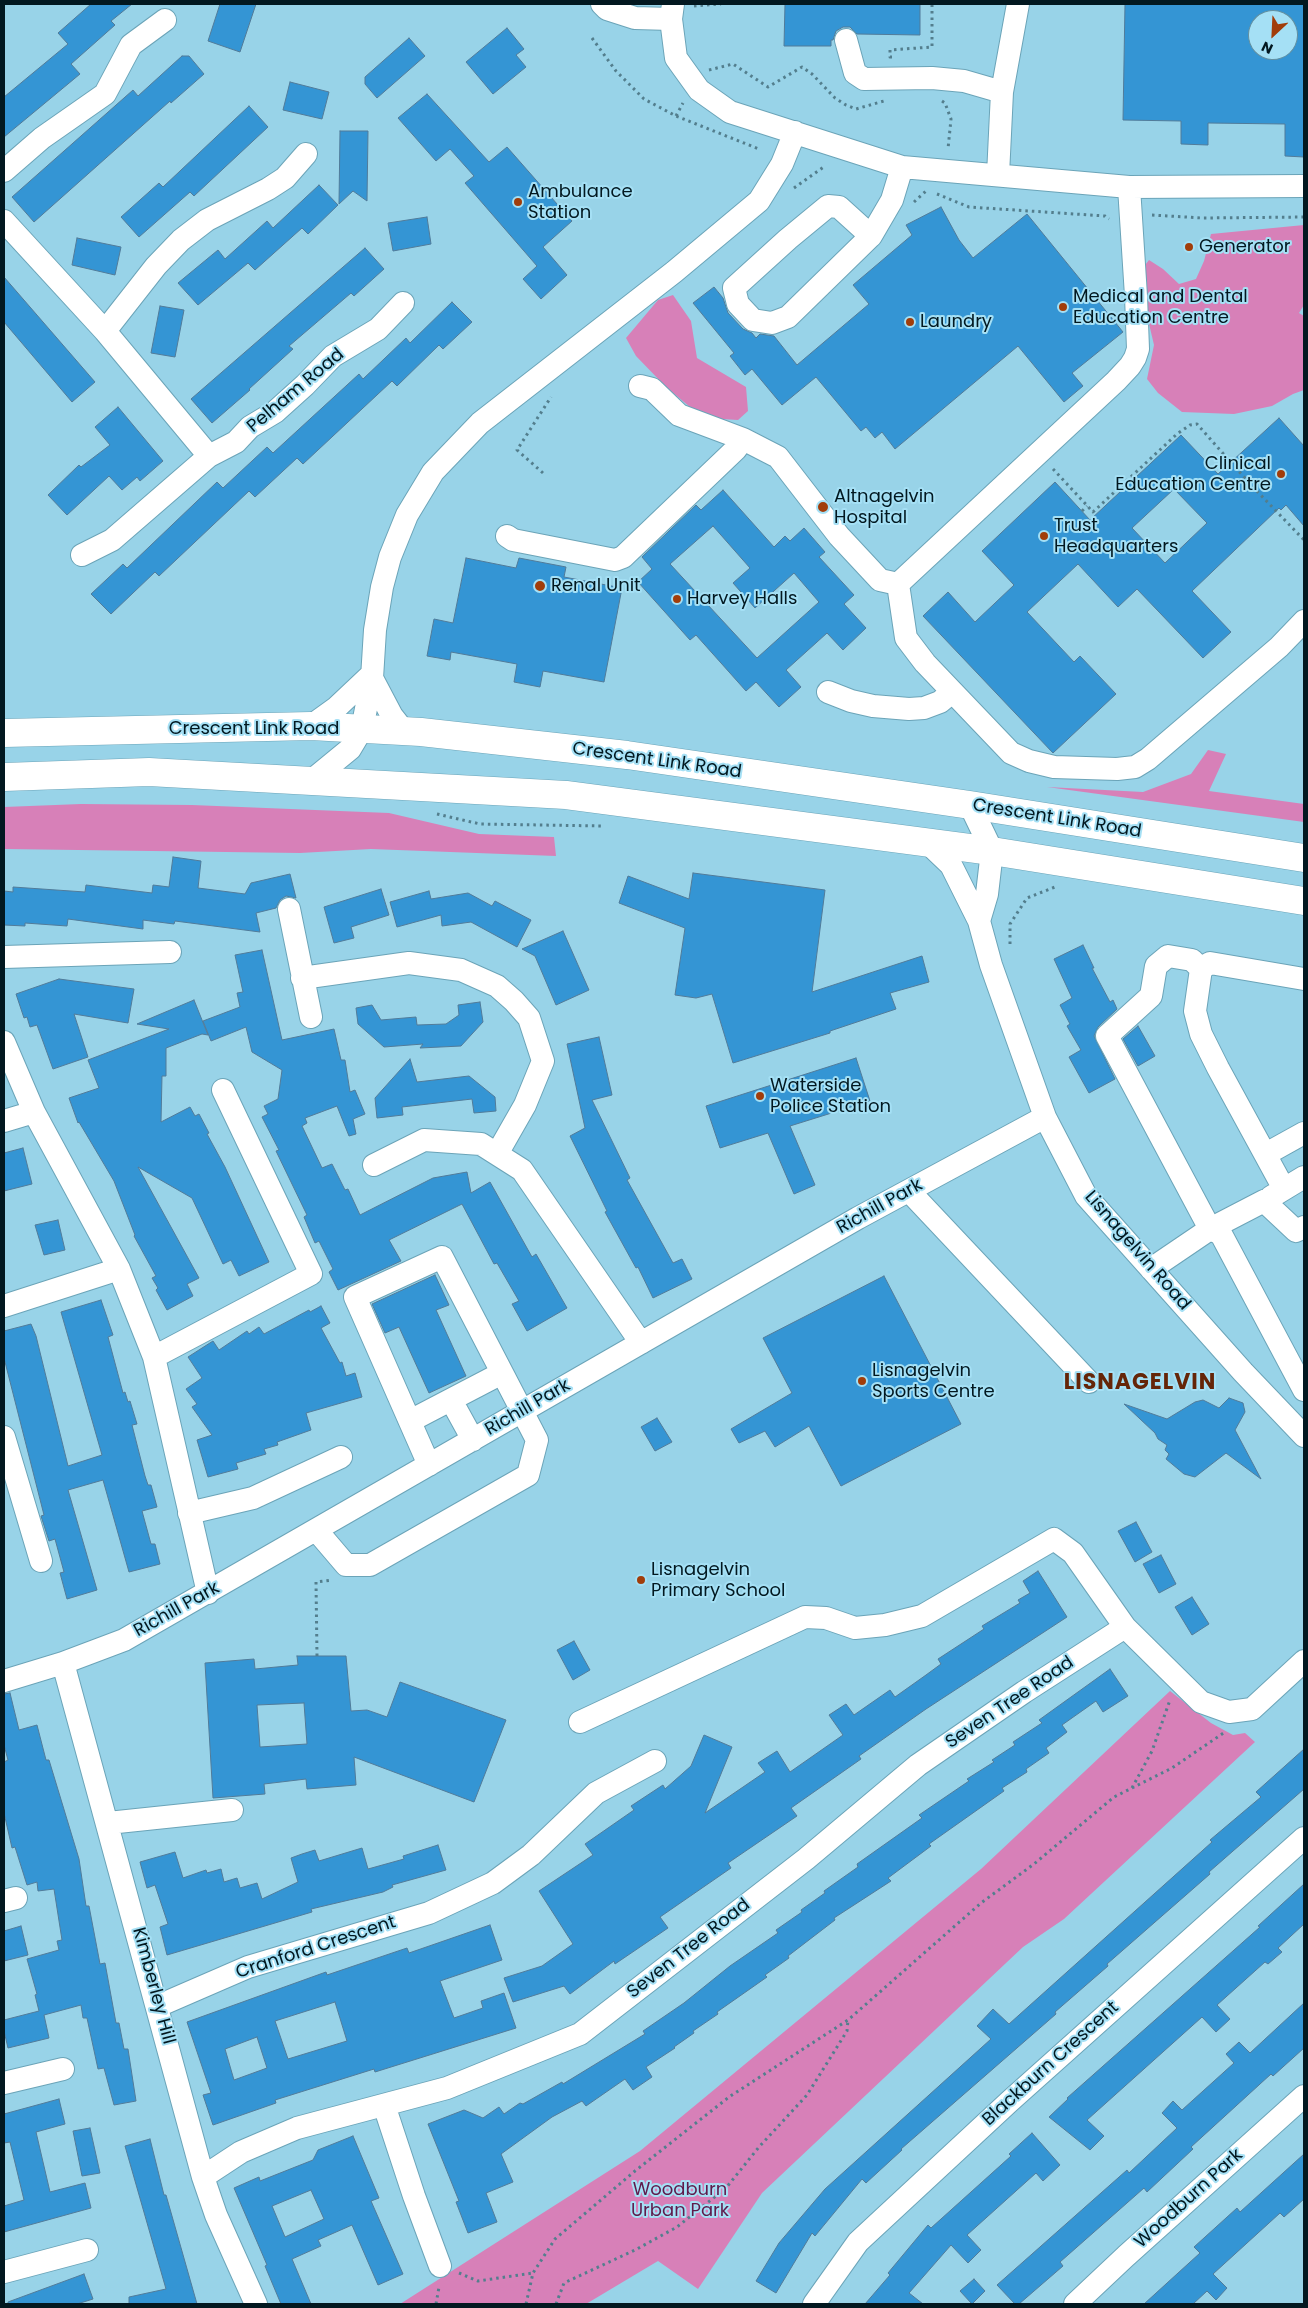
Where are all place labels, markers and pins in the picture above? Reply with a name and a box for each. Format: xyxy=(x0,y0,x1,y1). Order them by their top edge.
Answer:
place label: Ambulance Station xyxy=(528,181,633,223)
marker: Ambulance Station xyxy=(512,196,524,208)
place label: Generator xyxy=(1199,236,1291,258)
marker: Generator xyxy=(1183,241,1195,253)
place label: Medical and Dental Education Centre xyxy=(1073,286,1248,328)
marker: Medical and Dental Education Centre xyxy=(1057,301,1069,313)
place label: Laundry xyxy=(920,311,992,333)
marker: Laundry xyxy=(904,316,916,328)
place label: Clinical Education Centre xyxy=(1115,453,1271,496)
marker: Clinical Education Centre xyxy=(1275,468,1287,480)
place label: Altnagelvin Hospital xyxy=(834,486,935,528)
marker: Altnagelvin Hospital xyxy=(816,500,830,514)
place label: Trust Headquarters xyxy=(1054,515,1178,558)
marker: Trust Headquarters xyxy=(1038,530,1050,542)
place label: Renal Unit xyxy=(551,575,641,597)
marker: Renal Unit xyxy=(533,579,547,593)
place label: Harvey Halls xyxy=(687,588,797,610)
marker: Harvey Halls xyxy=(671,593,683,605)
place label: Waterside Police Station xyxy=(770,1075,891,1118)
marker: Waterside Police Station xyxy=(754,1090,766,1102)
place label: Lisnagelvin Sports Centre xyxy=(872,1360,995,1402)
marker: Lisnagelvin Sports Centre xyxy=(856,1375,868,1387)
place label: Lisnagelvin Primary School xyxy=(651,1559,785,1602)
marker: Lisnagelvin Primary School xyxy=(635,1574,647,1586)

